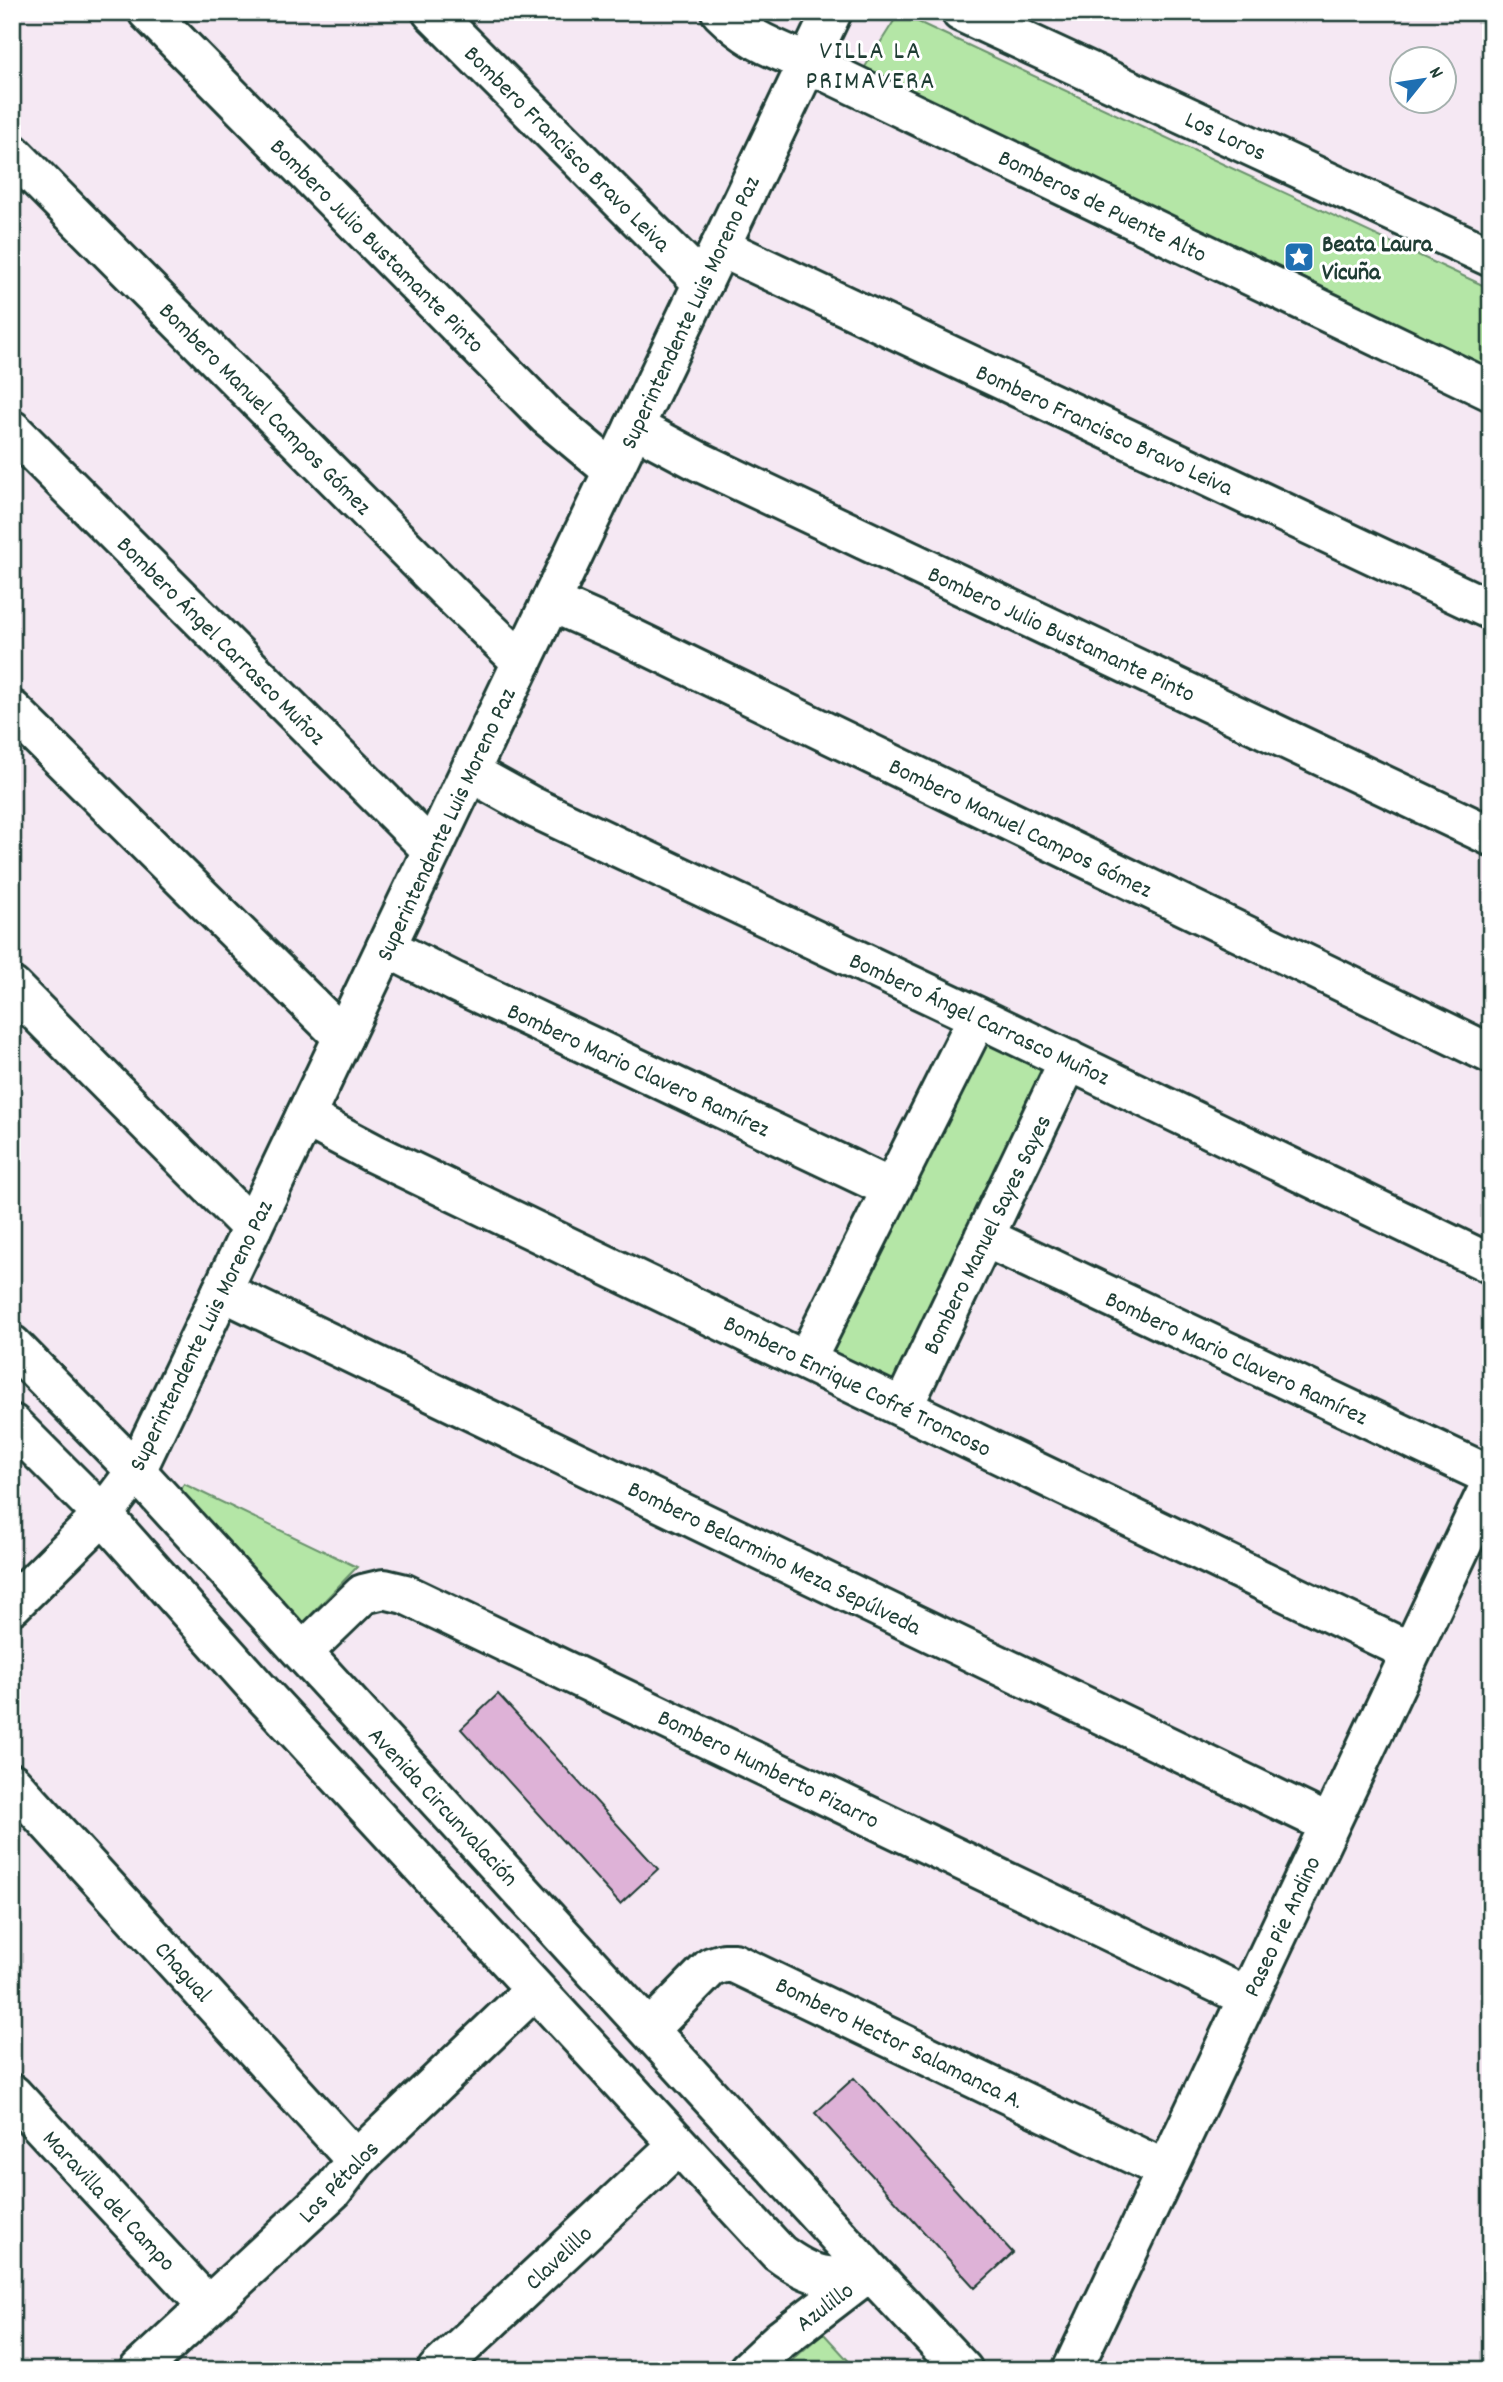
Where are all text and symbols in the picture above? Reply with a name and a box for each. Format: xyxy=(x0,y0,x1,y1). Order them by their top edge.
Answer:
district label: VILLA LA PRIMAVERA xyxy=(805,34,937,101)
street label: Bombero Francisco Bravo Leiva xyxy=(455,39,678,262)
north arrow xyxy=(1388,46,1458,116)
text: N xyxy=(1421,62,1449,84)
street label: Los Loros xyxy=(1178,104,1271,171)
street label: Bombero Julio Bustamante Pinto xyxy=(261,132,491,362)
street label: Bomberos de Puente Alto xyxy=(992,142,1212,273)
street label: Superintendente Luis Moreno Paz xyxy=(613,171,770,456)
place label: Beata Laura Vicuña xyxy=(1322,229,1433,291)
place icon: Beata Laura Vicuña xyxy=(1282,240,1316,274)
street label: Bombero Manuel Campos Gómez xyxy=(150,296,378,524)
street label: Bombero Francisco Bravo Leiva xyxy=(970,357,1239,507)
street label: Bombero Ángel Carrasco Muñoz xyxy=(108,530,332,754)
street label: Bombero Julio Bustamante Pinto xyxy=(921,559,1200,713)
street label: Superintendente Luis Moreno Paz xyxy=(369,683,526,968)
street label: Bombero Manuel Campos Gómez xyxy=(882,751,1157,908)
street label: Bombero Ángel Carrasco Muñoz xyxy=(843,945,1115,1096)
street label: Bombero Mario Clavero Ramírez xyxy=(501,996,775,1148)
street label: Bombero Manuel Sayes Sayes xyxy=(916,1110,1062,1361)
street label: Superintendente Luis Moreno Paz xyxy=(122,1195,283,1478)
street label: Bombero Mario Clavero Ramírez xyxy=(1099,1284,1373,1436)
street label: Bombero Enrique Cofré Troncoso xyxy=(717,1308,996,1467)
street label: Bombero Belarmino Meza Sepúlveda xyxy=(621,1474,927,1646)
street label: Bombero Humberto Pizarro xyxy=(651,1702,884,1839)
street label: Avenida Circunvalación xyxy=(359,1721,525,1895)
street label: Paseo Pie Andino xyxy=(1236,1851,1331,2003)
street label: Chagual xyxy=(145,1935,219,2011)
street label: Bombero Hector Salamanca A. xyxy=(769,1970,1028,2120)
street label: Maravilla del Campo xyxy=(33,2124,182,2280)
street label: Los Pétalos xyxy=(292,2134,388,2232)
street label: Clavelillo xyxy=(519,2219,601,2299)
street label: Azulillo xyxy=(790,2275,862,2341)

